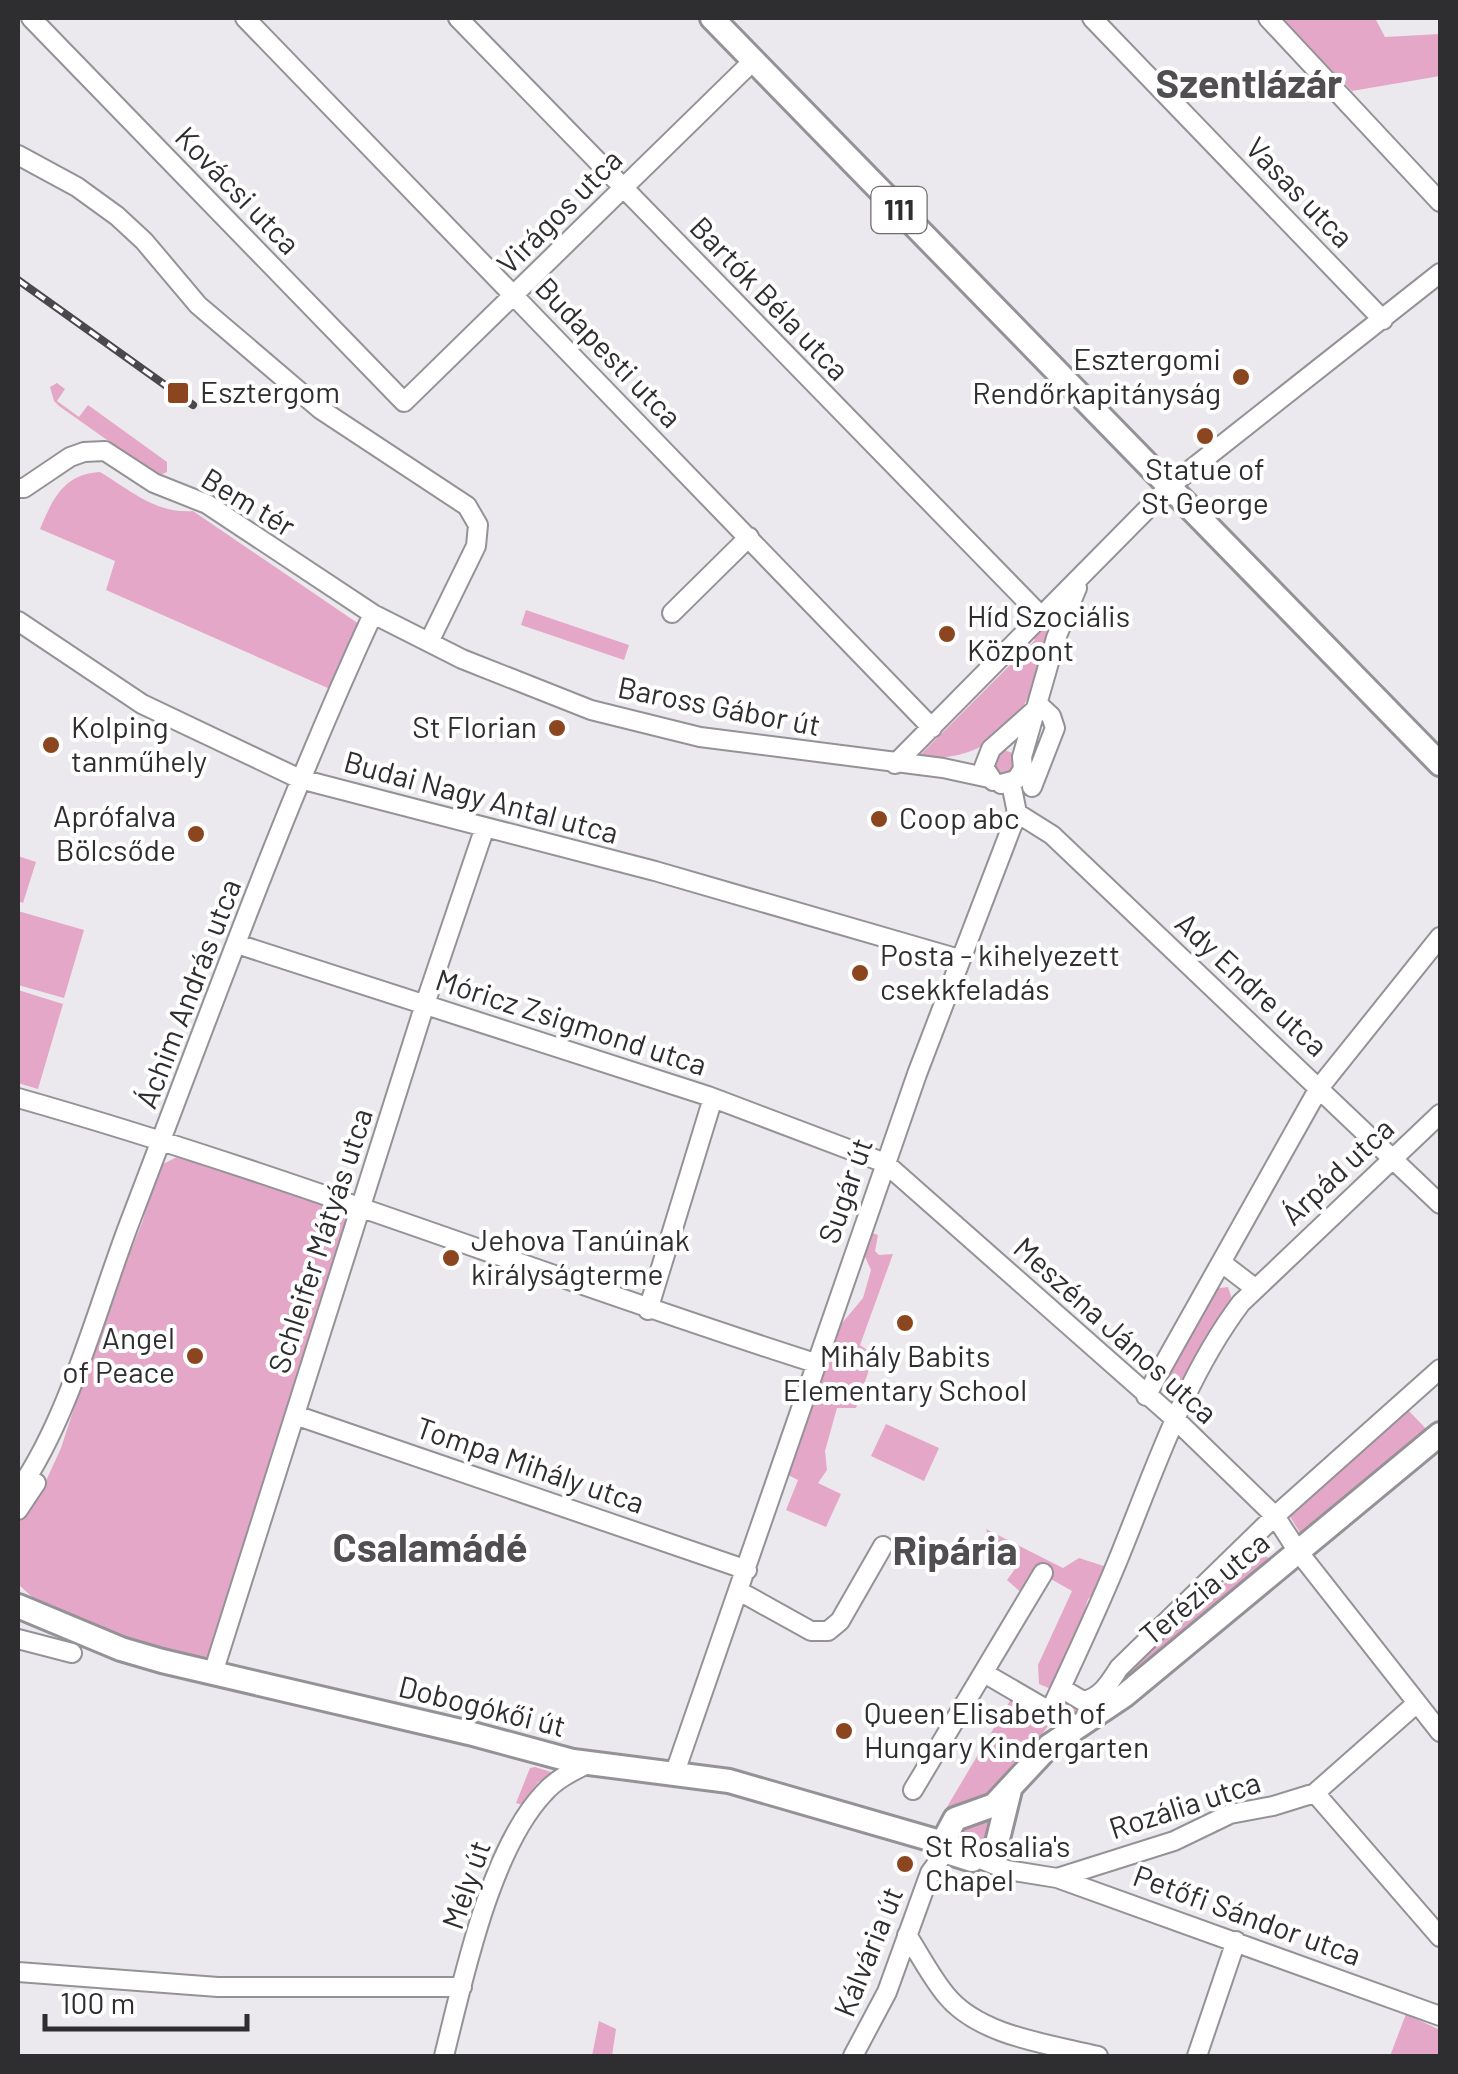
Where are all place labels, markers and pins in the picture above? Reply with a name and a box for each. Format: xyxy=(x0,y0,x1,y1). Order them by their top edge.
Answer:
place label: Esztergomi Rendőrkapitányság xyxy=(972,340,1221,410)
marker: Esztergomi Rendőrkapitányság xyxy=(1230,366,1252,388)
place label: Esztergom xyxy=(200,373,340,409)
marker: Esztergom xyxy=(165,380,191,406)
marker: Statue of St George xyxy=(1194,425,1216,447)
place label: Statue of St George xyxy=(1141,450,1269,520)
place label: Híd Szociális Központ xyxy=(967,597,1130,667)
marker: Híd Szociális Központ xyxy=(936,623,958,645)
place label: Kolping tanműhely xyxy=(71,708,207,778)
place label: St Florian xyxy=(412,708,537,744)
marker: St Florian xyxy=(546,717,568,739)
marker: Kolping tanműhely xyxy=(40,734,62,756)
place label: Aprófalva Bölcsőde xyxy=(53,797,176,867)
place label: Coop abc xyxy=(899,799,1020,835)
marker: Coop abc xyxy=(868,808,890,830)
marker: Aprófalva Bölcsőde xyxy=(185,823,207,845)
place label: Posta - kihelyezett csekkfeladás xyxy=(880,936,1120,1006)
marker: Posta - kihelyezett csekkfeladás xyxy=(849,962,871,984)
place label: Jehova Tanúinak királyságterme xyxy=(471,1221,690,1291)
marker: Jehova Tanúinak királyságterme xyxy=(440,1247,462,1269)
marker: Mihály Babits Elementary School xyxy=(894,1312,916,1334)
place label: Angel of Peace xyxy=(62,1319,175,1389)
place label: Mihály Babits Elementary School xyxy=(783,1337,1027,1407)
marker: Angel of Peace xyxy=(184,1345,206,1367)
place label: Queen Elisabeth of Hungary Kindergarten xyxy=(864,1694,1149,1764)
marker: Queen Elisabeth of Hungary Kindergarten xyxy=(833,1720,855,1742)
place label: St Rosalia's Chapel xyxy=(925,1827,1070,1897)
marker: St Rosalia's Chapel xyxy=(894,1853,916,1875)

